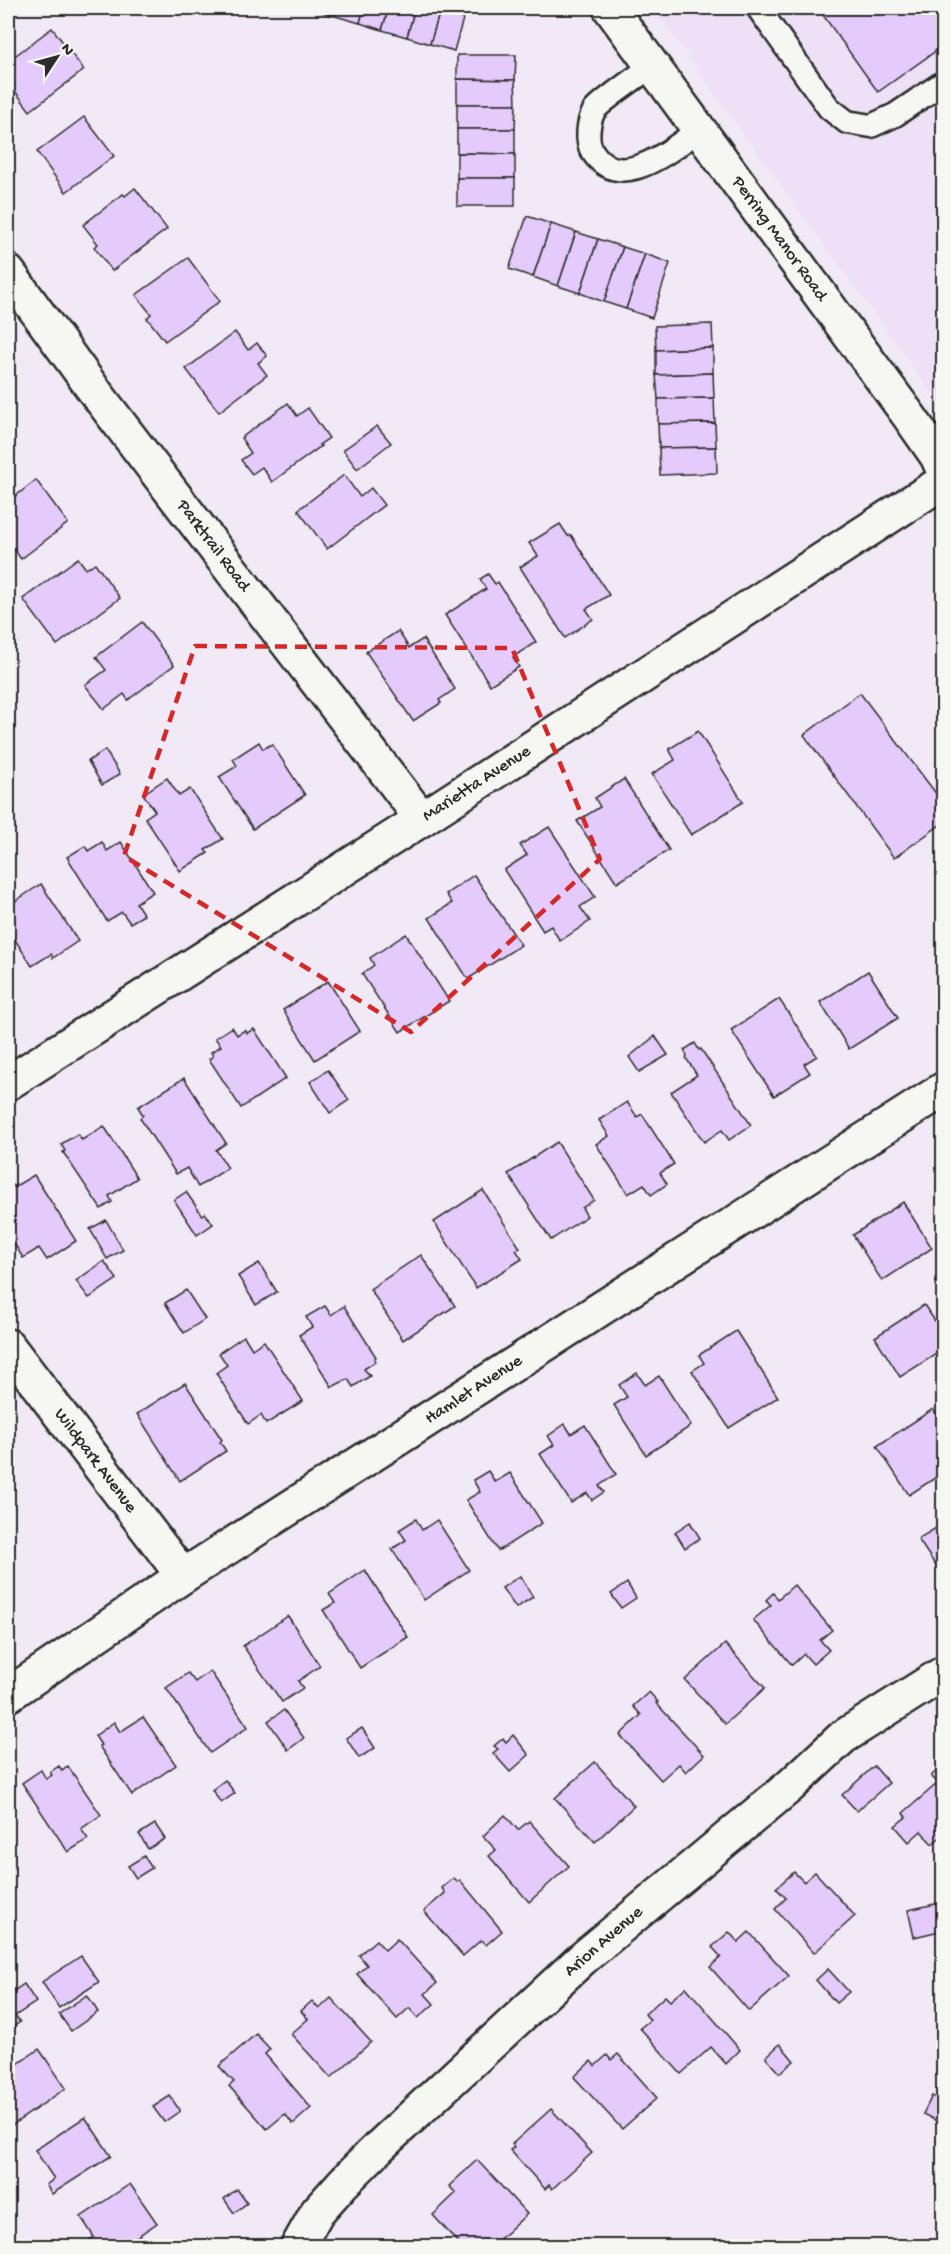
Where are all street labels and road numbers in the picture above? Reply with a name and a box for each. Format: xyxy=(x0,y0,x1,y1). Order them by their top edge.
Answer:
street label: Perring Manor Road xyxy=(726,172,832,307)
street label: Parktrail Road xyxy=(171,495,255,597)
street label: Marietta Avenue xyxy=(419,741,536,827)
street label: Hamlet Avenue xyxy=(421,1350,527,1429)
street label: Wildpark Avenue xyxy=(49,1405,142,1518)
street label: Arion Avenue xyxy=(560,1902,648,1982)

